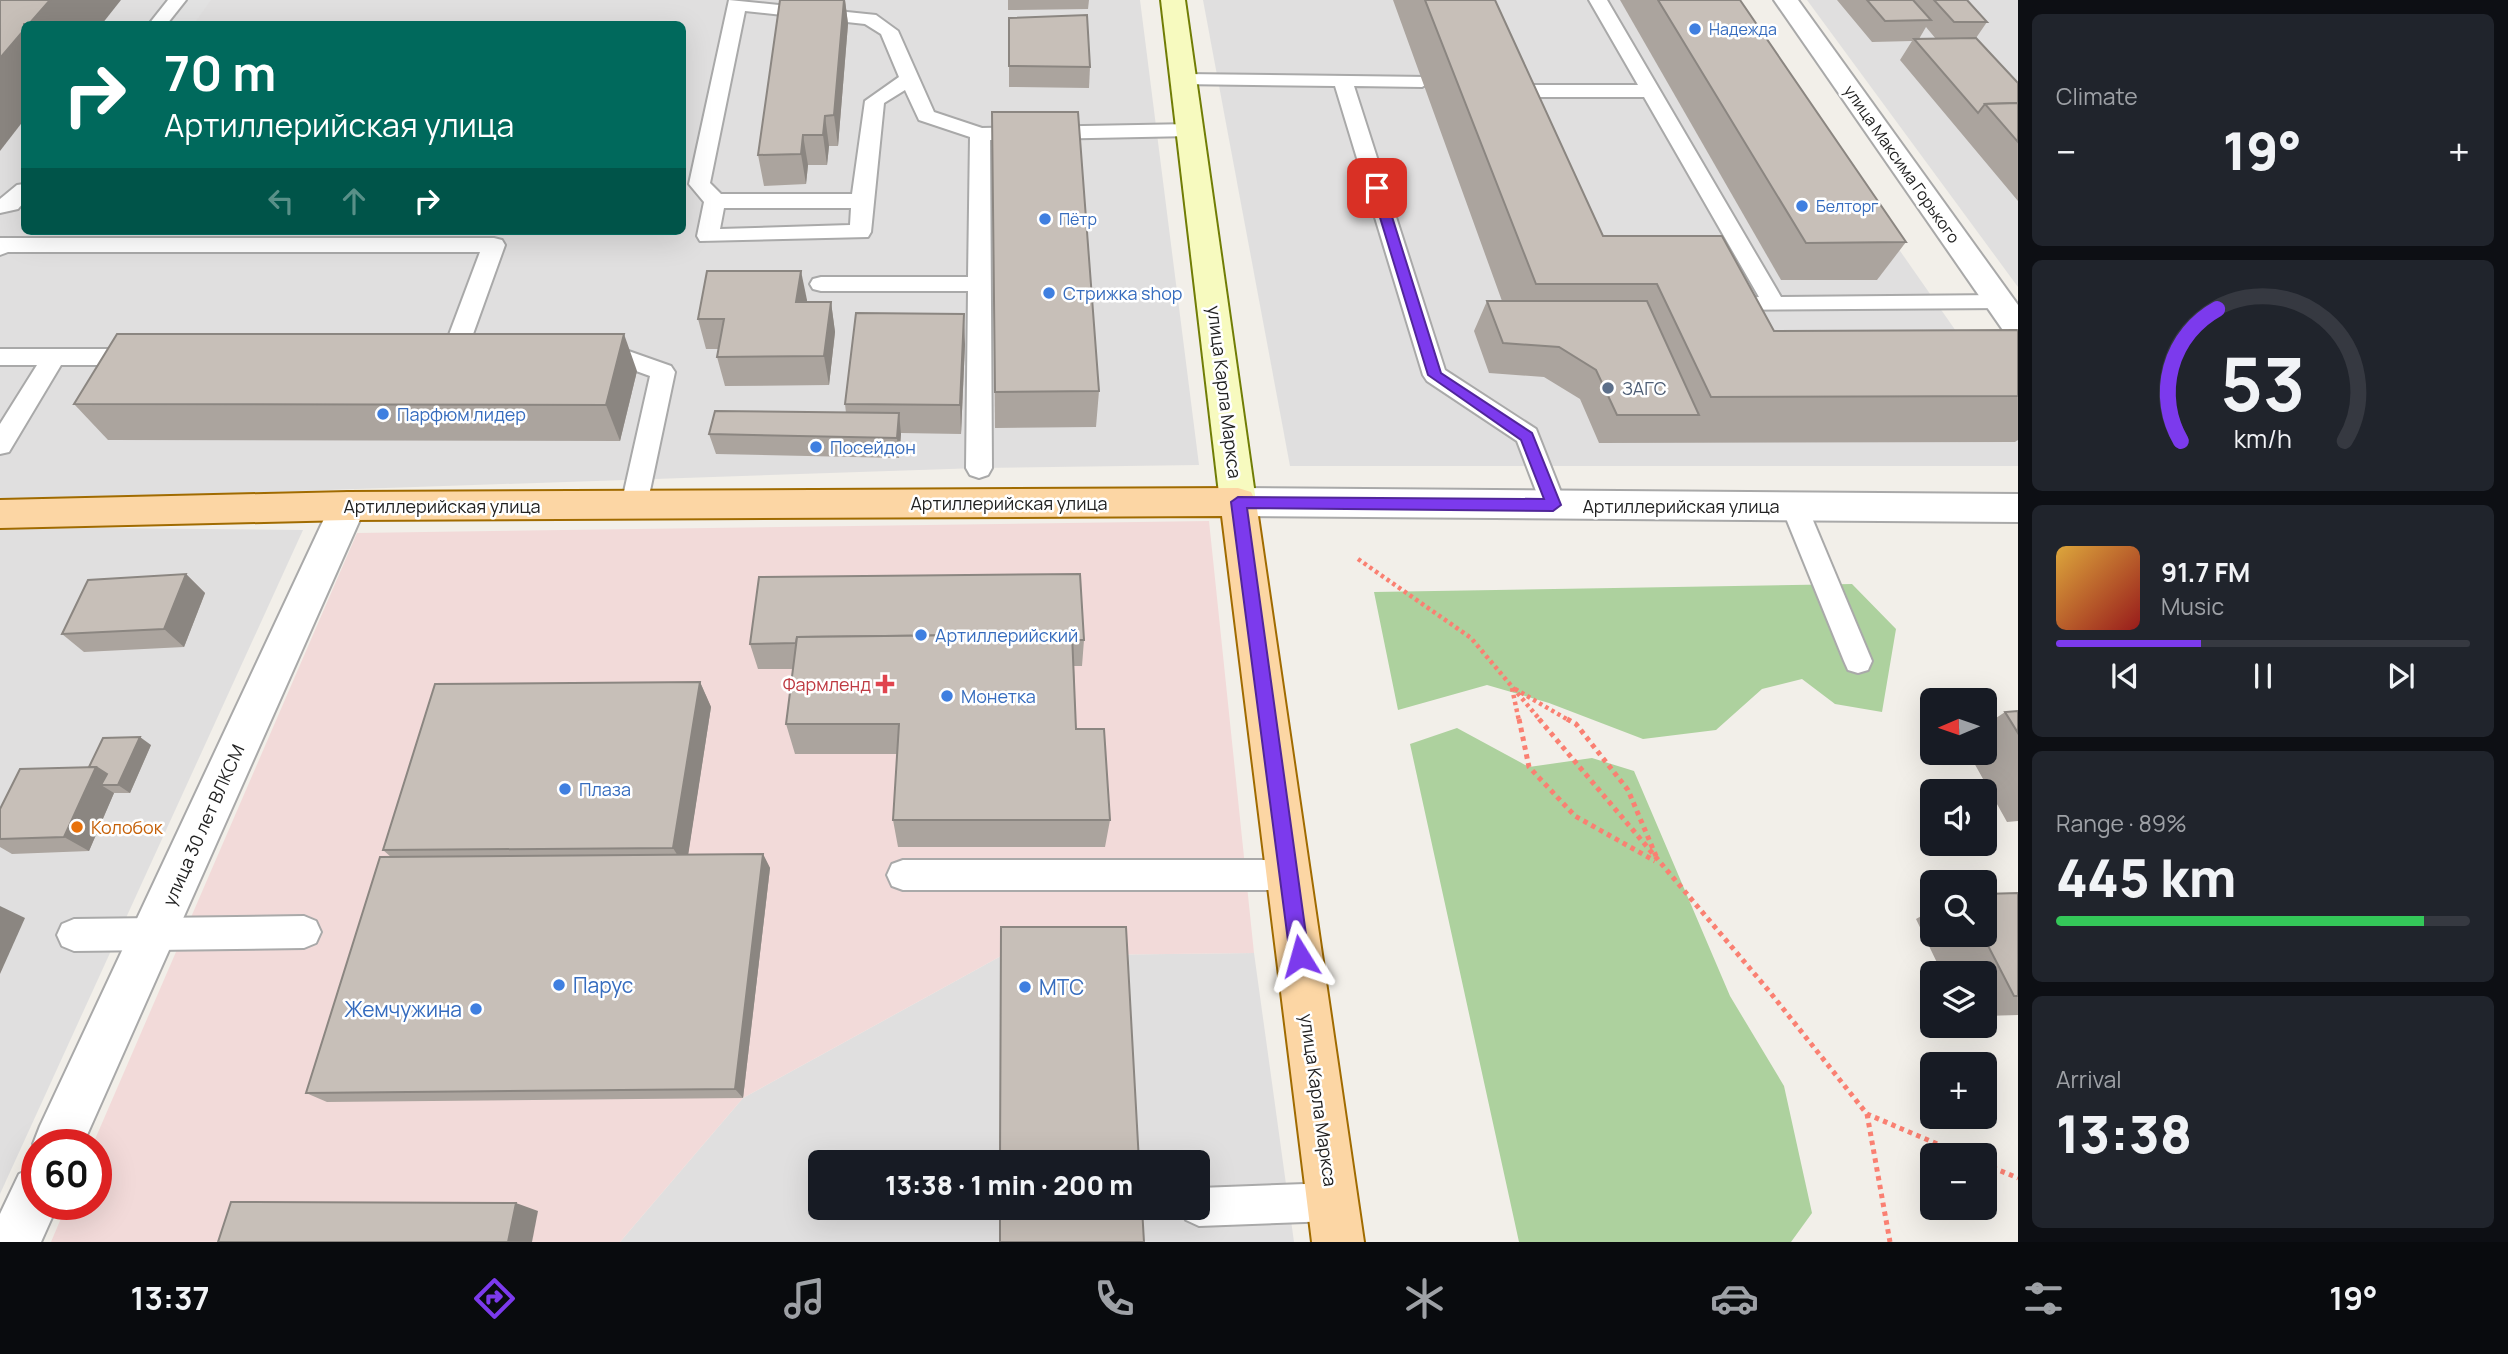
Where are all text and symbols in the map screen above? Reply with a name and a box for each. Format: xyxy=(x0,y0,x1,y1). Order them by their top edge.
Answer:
place label: Надежда xyxy=(1709,18,1777,40)
marker: Надежда xyxy=(1687,21,1703,37)
text: 70 m xyxy=(164,39,276,106)
icon: right xyxy=(49,49,140,140)
text: Climate xyxy=(2056,80,2138,112)
street label: улица Максима Горького xyxy=(1839,81,1965,247)
text: Артиллерийская улица xyxy=(164,103,514,147)
text: 19° xyxy=(2223,115,2302,186)
text: − xyxy=(2056,125,2077,177)
text: + xyxy=(2448,125,2470,177)
pin xyxy=(1347,158,1407,218)
icon: arrive xyxy=(1358,169,1396,207)
icon: left xyxy=(262,182,300,220)
icon: ahead xyxy=(335,182,373,220)
icon: right xyxy=(408,182,446,220)
place label: Белторг xyxy=(1816,195,1879,217)
marker: Белторг xyxy=(1794,198,1810,214)
place label: Пётр xyxy=(1059,208,1097,230)
marker: Пётр xyxy=(1037,211,1053,227)
place label: Стрижка shop xyxy=(1063,281,1182,305)
marker: Стрижка shop xyxy=(1041,285,1057,301)
street label: улица Карла Маркса xyxy=(1202,304,1248,480)
text: 53 xyxy=(2221,334,2306,434)
place label: ЗАГС xyxy=(1622,376,1667,400)
marker: ЗАГС xyxy=(1600,380,1616,396)
place label: Парфюм лидер xyxy=(397,402,526,426)
marker: Парфюм лидер xyxy=(375,406,391,422)
text: km/h xyxy=(2234,421,2292,456)
place label: Посейдон xyxy=(830,435,916,459)
marker: Посейдон xyxy=(808,439,824,455)
street label: Артиллерийская улица xyxy=(910,491,1108,515)
street label: Артиллерийская улица xyxy=(343,494,541,518)
street label: Артиллерийская улица xyxy=(1582,494,1780,518)
text: 91.7 FM xyxy=(2161,554,2250,590)
text: Music xyxy=(2161,590,2224,622)
place label: Артиллерийский xyxy=(935,623,1078,647)
marker: Артиллерийский xyxy=(913,627,929,643)
icon: previous xyxy=(2106,657,2144,695)
icon: pause xyxy=(2244,657,2282,695)
icon: next xyxy=(2382,657,2420,695)
place label: Фармленд xyxy=(783,672,871,696)
marker: Фармленд xyxy=(877,676,893,692)
place label: Монетка xyxy=(961,684,1036,708)
marker: Монетка xyxy=(939,688,955,704)
north arrow xyxy=(1920,688,1997,765)
map controls xyxy=(1920,688,1997,1220)
street label: улица 30 лет ВЛКСМ xyxy=(157,741,249,909)
place label: Плаза xyxy=(579,777,631,801)
button: sound xyxy=(1920,779,1997,856)
marker: Плаза xyxy=(557,781,573,797)
text: Range · 89% xyxy=(2056,807,2187,839)
place label: Колобок xyxy=(91,815,164,839)
marker: Колобок xyxy=(69,819,85,835)
text: 445 km xyxy=(2056,842,2236,913)
button: search xyxy=(1920,870,1997,947)
position arrow xyxy=(1263,919,1337,993)
button: layers xyxy=(1920,961,1997,1038)
place label: Парус xyxy=(573,971,633,999)
place label: МТС xyxy=(1039,973,1084,1001)
marker: Парус xyxy=(551,977,567,993)
marker: МТС xyxy=(1017,979,1033,995)
place label: Жемчужина xyxy=(344,995,462,1023)
marker: Жемчужина xyxy=(468,1001,484,1017)
street label: улица Карла Маркса xyxy=(1295,1012,1343,1188)
button: + xyxy=(1920,1052,1997,1129)
text: Arrival xyxy=(2056,1063,2122,1095)
text: 13:38 xyxy=(2056,1098,2192,1169)
speed limit sign: 60 xyxy=(21,1129,112,1220)
button: − xyxy=(1920,1143,1997,1220)
text: 13:38 · 1 min · 200 m xyxy=(885,1167,1133,1203)
icon: directions xyxy=(470,1274,519,1323)
icon: music xyxy=(780,1274,829,1323)
icon: phone xyxy=(1090,1274,1139,1323)
icon: climate xyxy=(1400,1274,1449,1323)
icon: car xyxy=(1710,1274,1759,1323)
icon: filters xyxy=(2019,1274,2068,1323)
text: 13:37 xyxy=(130,1276,210,1320)
text: 19° xyxy=(2329,1276,2378,1320)

